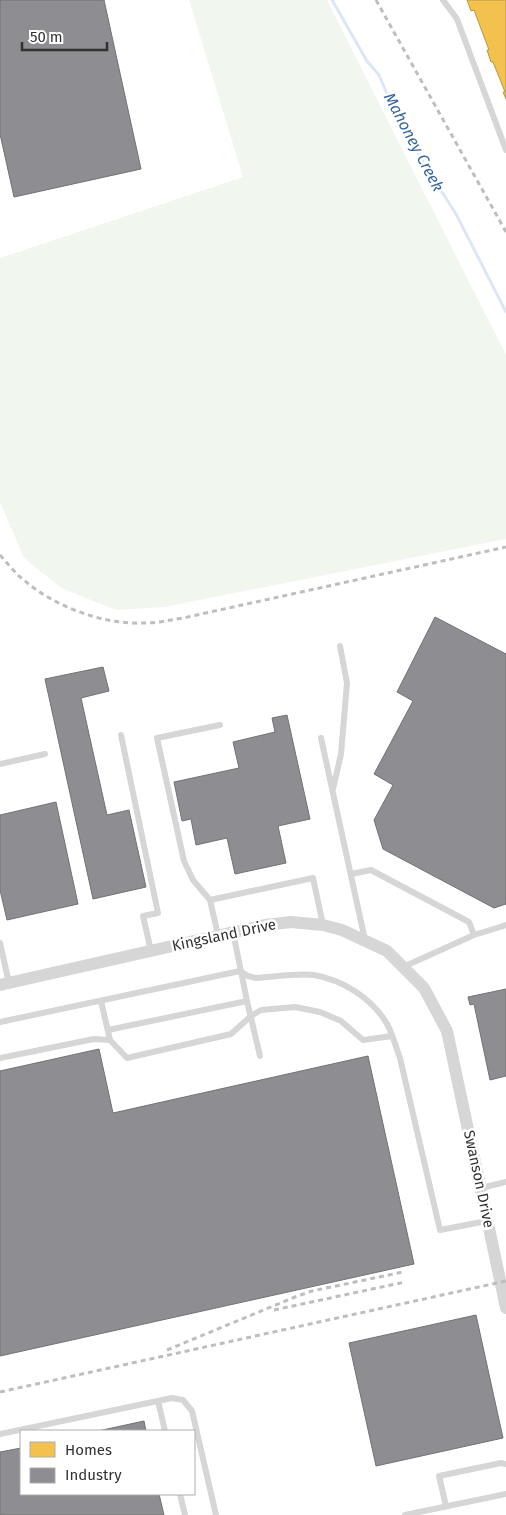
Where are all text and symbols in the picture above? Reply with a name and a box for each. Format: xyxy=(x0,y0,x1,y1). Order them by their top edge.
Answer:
scale bar xyxy=(22,20,108,52)
text: 50 m xyxy=(30,28,63,46)
water label: Mahoney Creek xyxy=(380,89,448,195)
street label: Kingsland Drive xyxy=(170,915,278,955)
street label: Swanson Drive xyxy=(460,1129,498,1229)
legend xyxy=(20,1430,195,1495)
text: Homes xyxy=(65,1441,112,1459)
text: Industry xyxy=(65,1466,122,1484)

